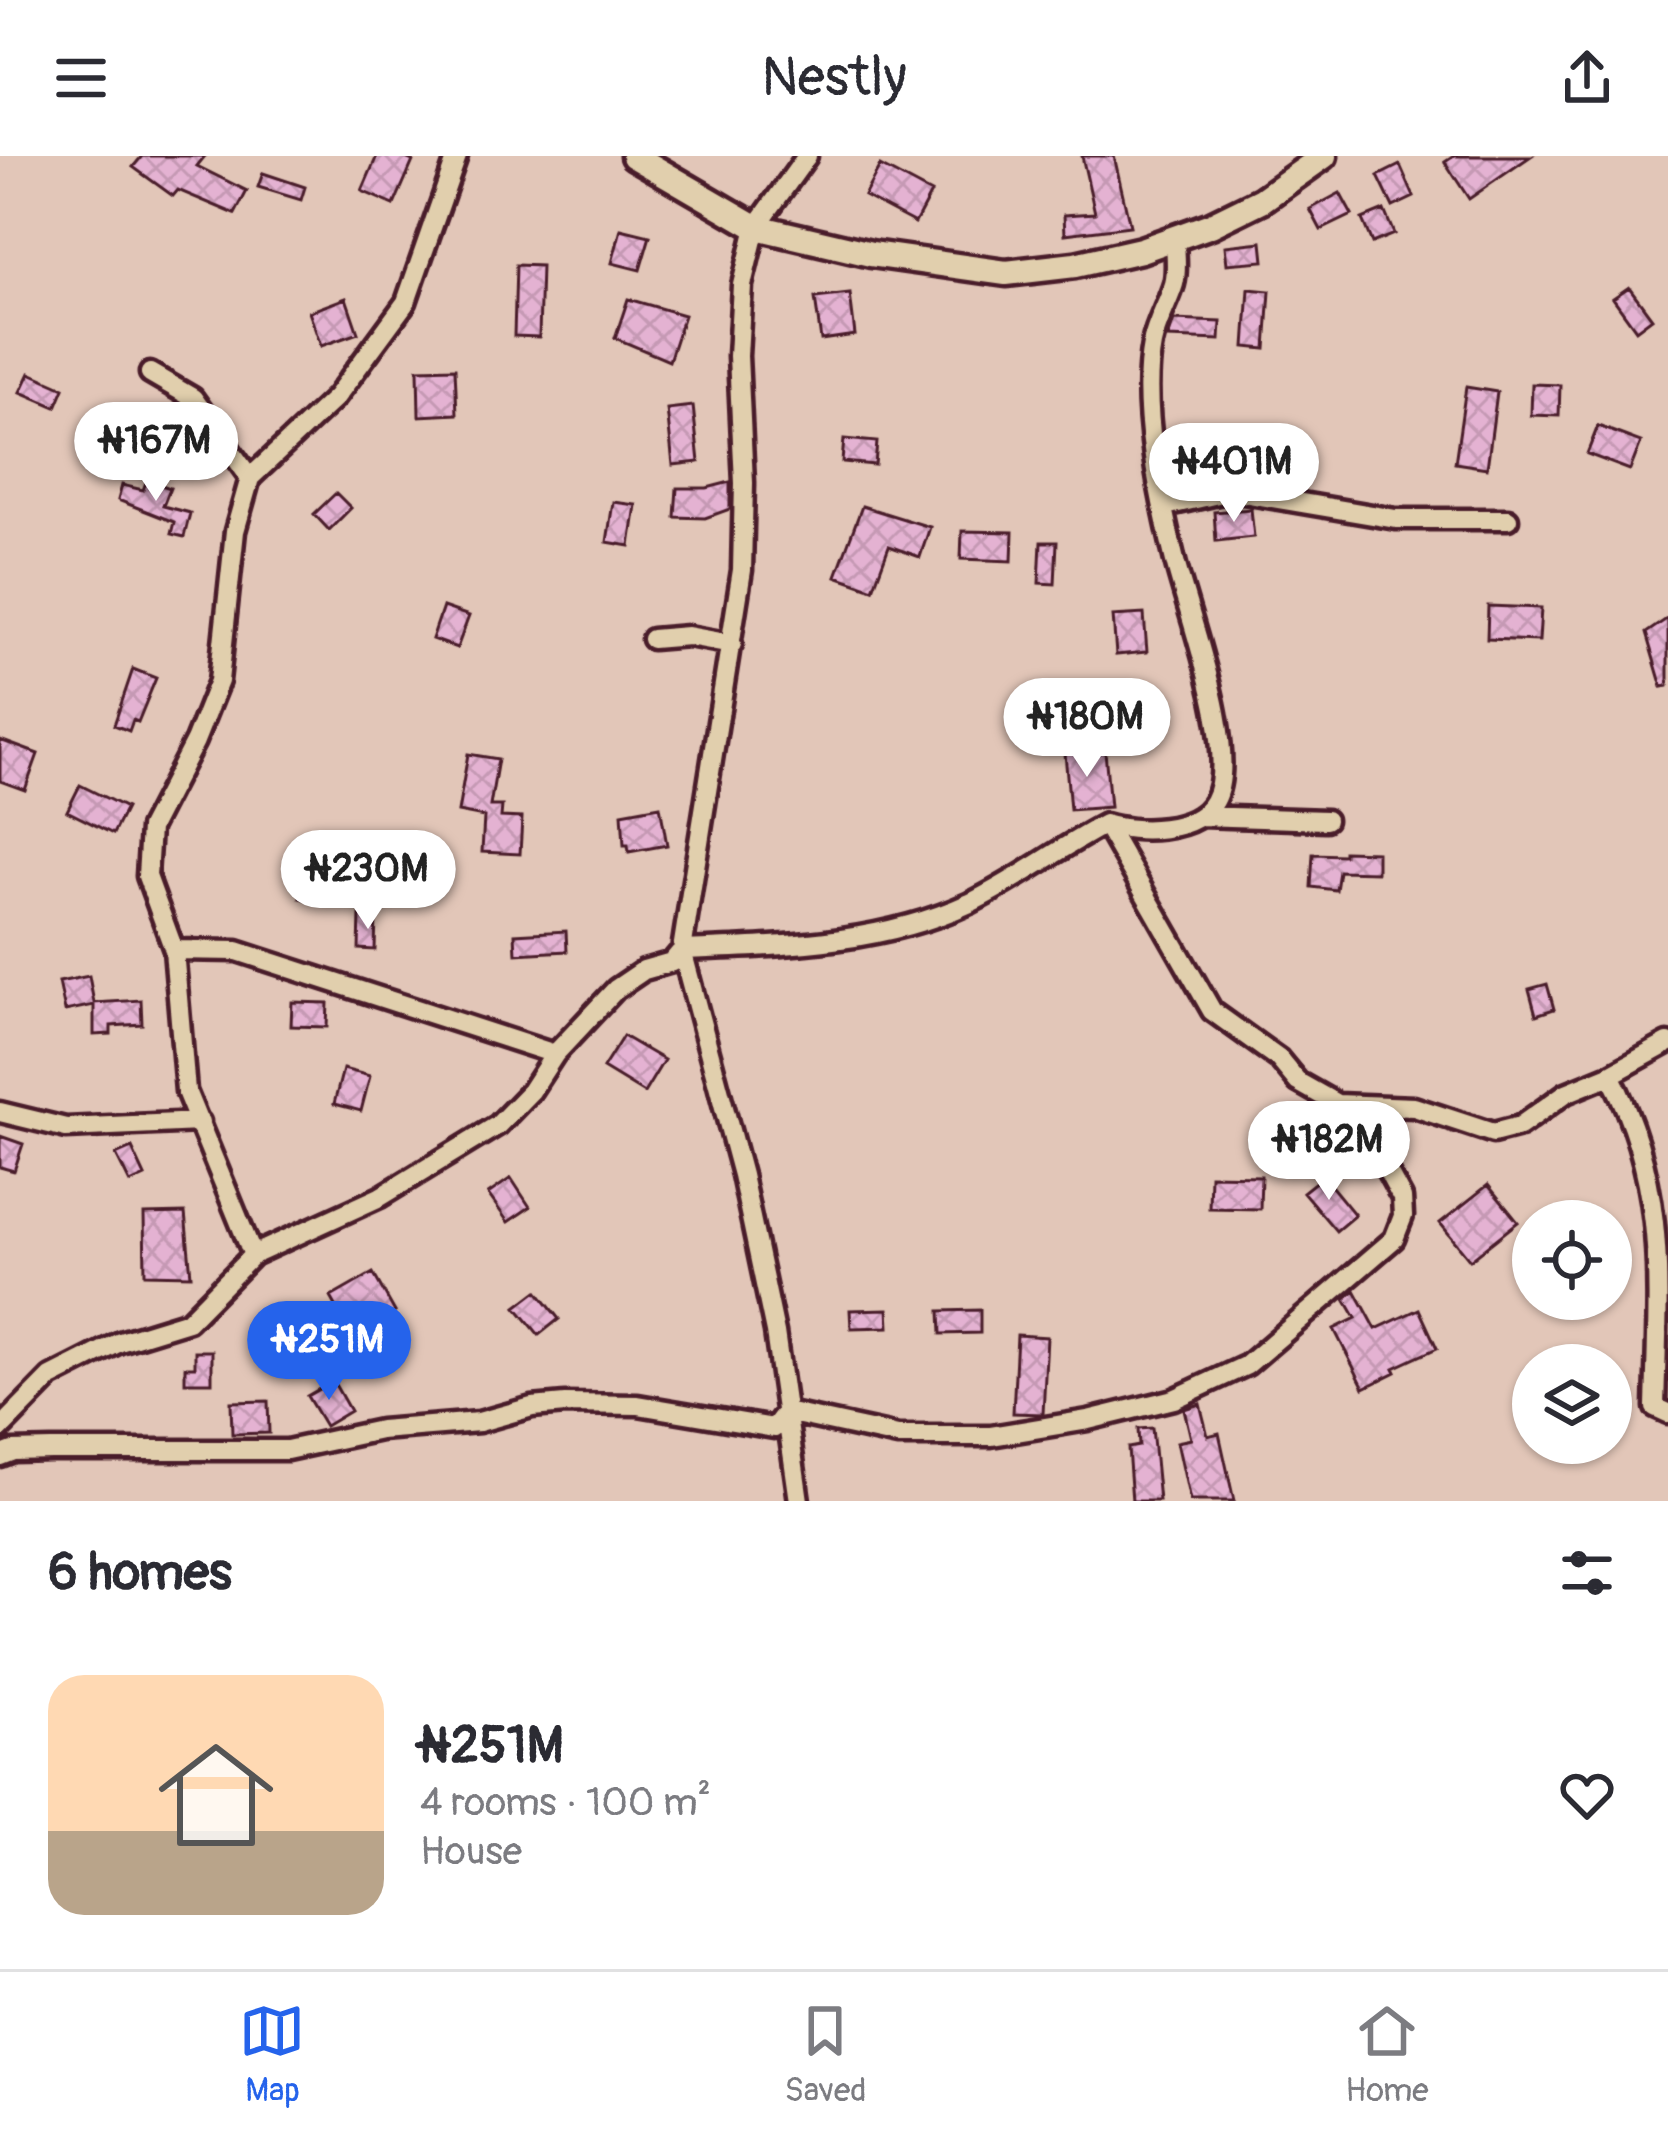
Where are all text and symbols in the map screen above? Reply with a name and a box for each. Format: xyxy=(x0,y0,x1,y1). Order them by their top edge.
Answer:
text: Nestly xyxy=(762,44,906,112)
icon: menu xyxy=(48,45,114,111)
icon: share xyxy=(1554,45,1620,111)
pin: ₦167M xyxy=(72,402,240,504)
text: ₦167M xyxy=(101,416,211,465)
pin: ₦401M xyxy=(1150,423,1318,525)
text: ₦401M xyxy=(1176,437,1292,486)
pin: ₦180M xyxy=(1003,678,1171,780)
text: ₦180M xyxy=(1030,692,1144,741)
pin: ₦230M xyxy=(284,830,452,932)
text: ₦230M xyxy=(308,844,428,893)
pin: ₦182M xyxy=(1245,1101,1413,1203)
text: ₦182M xyxy=(1275,1115,1383,1164)
map controls xyxy=(1512,1200,1632,1464)
button: locate xyxy=(1512,1200,1632,1320)
pin: ₦251M xyxy=(245,1301,413,1403)
text: ₦251M xyxy=(274,1315,384,1364)
button: layers xyxy=(1512,1344,1632,1464)
icon: filters xyxy=(1554,1540,1620,1606)
text: 6 homes xyxy=(48,1541,232,1605)
text: ₦251M xyxy=(420,1714,563,1778)
icon: home xyxy=(144,1723,288,1867)
icon: heart xyxy=(1554,1762,1620,1828)
text: 4 rooms · 100 m² xyxy=(420,1778,711,1827)
text: House xyxy=(420,1827,522,1876)
tab: Map xyxy=(239,1998,305,2111)
tab: Saved xyxy=(784,1998,866,2111)
tab: Home xyxy=(1345,1998,1429,2111)

